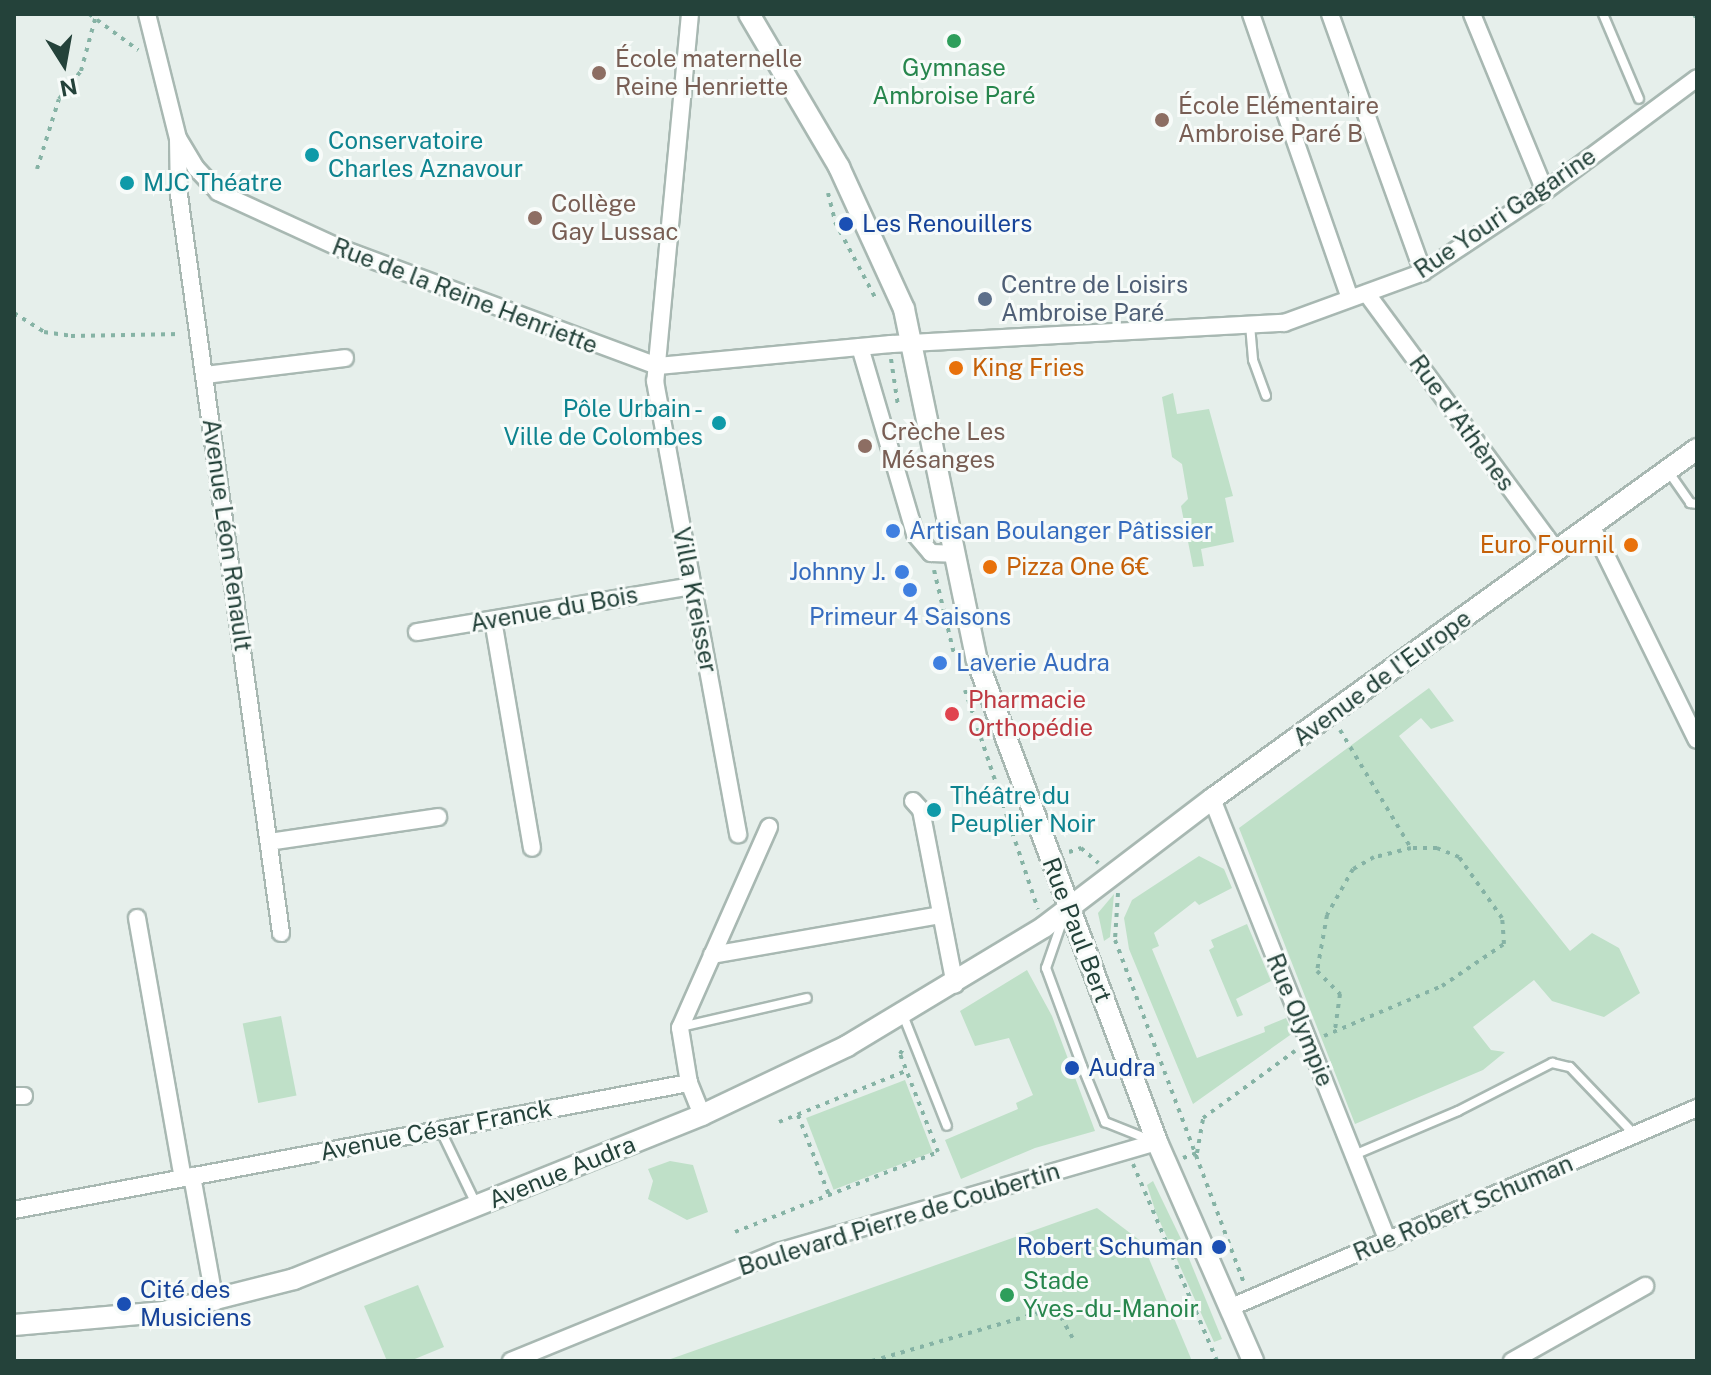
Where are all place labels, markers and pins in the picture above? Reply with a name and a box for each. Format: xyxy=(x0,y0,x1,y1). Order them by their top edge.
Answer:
marker: Gymnase Ambroise Paré xyxy=(945,32,963,50)
place label: École maternelle Reine Henriette xyxy=(615,45,802,101)
place label: Gymnase Ambroise Paré xyxy=(872,54,1036,110)
marker: École maternelle Reine Henriette xyxy=(590,64,608,82)
place label: École Elémentaire Ambroise Paré B xyxy=(1178,92,1379,148)
marker: École Elémentaire Ambroise Paré B xyxy=(1153,111,1171,129)
place label: Conservatoire Charles Aznavour xyxy=(328,127,523,183)
marker: Conservatoire Charles Aznavour xyxy=(303,146,321,164)
place label: MJC Théatre xyxy=(143,169,282,197)
marker: MJC Théatre xyxy=(118,174,136,192)
place label: Collège Gay Lussac xyxy=(551,190,679,246)
marker: Collège Gay Lussac xyxy=(526,209,544,227)
place label: Les Renouillers xyxy=(862,210,1033,238)
marker: Les Renouillers xyxy=(837,215,855,233)
place label: Centre de Loisirs Ambroise Paré xyxy=(1001,271,1189,327)
marker: Centre de Loisirs Ambroise Paré xyxy=(976,290,994,308)
place label: King Fries xyxy=(972,354,1084,382)
marker: King Fries xyxy=(947,359,965,377)
place label: Pôle Urbain - Ville de Colombes xyxy=(503,395,703,451)
marker: Pôle Urbain - Ville de Colombes xyxy=(710,414,728,432)
place label: Crèche Les Mésanges xyxy=(881,418,1006,474)
marker: Crèche Les Mésanges xyxy=(856,437,874,455)
place label: Artisan Boulanger Pâtissier xyxy=(909,517,1213,545)
marker: Artisan Boulanger Pâtissier xyxy=(884,522,902,540)
place label: Euro Fournil xyxy=(1479,531,1615,559)
marker: Euro Fournil xyxy=(1622,536,1640,554)
place label: Pizza One 6€ xyxy=(1006,553,1150,581)
place label: Johnny J. xyxy=(789,558,886,586)
marker: Pizza One 6€ xyxy=(981,558,999,576)
marker: Johnny J. xyxy=(893,563,911,581)
marker: Primeur 4 Saisons xyxy=(901,581,919,599)
place label: Primeur 4 Saisons xyxy=(809,603,1011,631)
place label: Laverie Audra xyxy=(956,649,1110,677)
marker: Laverie Audra xyxy=(931,654,949,672)
place label: Pharmacie Orthopédie xyxy=(968,686,1093,742)
marker: Pharmacie Orthopédie xyxy=(943,705,961,723)
place label: Théâtre du Peuplier Noir xyxy=(950,782,1096,838)
marker: Théâtre du Peuplier Noir xyxy=(925,801,943,819)
place label: Audra xyxy=(1088,1054,1155,1082)
marker: Audra xyxy=(1063,1059,1081,1077)
place label: Robert Schuman xyxy=(1017,1233,1203,1261)
marker: Robert Schuman xyxy=(1210,1238,1228,1256)
place label: Stade Yves-du-Manoir xyxy=(1023,1267,1199,1323)
place label: Cité des Musiciens xyxy=(140,1276,252,1332)
marker: Stade Yves-du-Manoir xyxy=(998,1286,1016,1304)
marker: Cité des Musiciens xyxy=(115,1295,133,1313)

